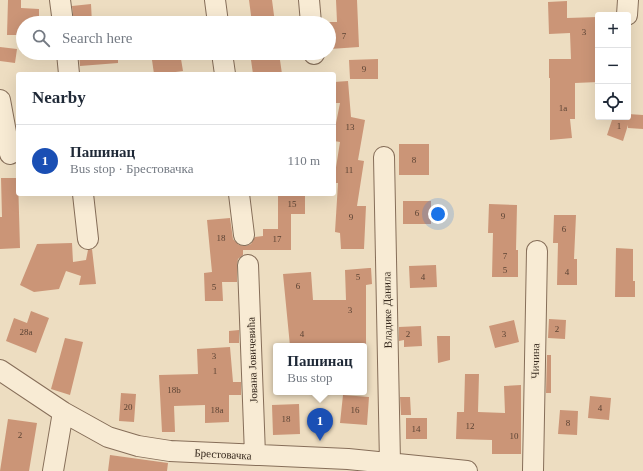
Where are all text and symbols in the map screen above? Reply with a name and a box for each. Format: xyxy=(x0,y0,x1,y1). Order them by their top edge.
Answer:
map controls xyxy=(595,12,631,120)
button: + xyxy=(595,12,631,48)
search box xyxy=(16,16,336,60)
icon: search xyxy=(30,27,52,49)
house number: 3 xyxy=(582,27,587,37)
text: Search here xyxy=(62,30,132,46)
house number: 7 xyxy=(342,31,347,41)
button: − xyxy=(595,48,631,84)
house number: 9 xyxy=(362,64,367,74)
button: locate xyxy=(595,84,631,120)
text: Nearby xyxy=(32,88,86,107)
house number: 1a xyxy=(559,103,567,113)
house number: 1 xyxy=(617,121,621,131)
house number: 13 xyxy=(346,122,355,132)
text: Пашинац xyxy=(70,144,135,160)
text: 1 xyxy=(42,153,48,168)
text: 110 m xyxy=(288,153,320,168)
house number: 8 xyxy=(412,155,417,165)
text: Bus stop · Брестовачка xyxy=(70,161,193,176)
house number: 11 xyxy=(345,165,353,175)
house number: 15 xyxy=(288,199,297,209)
your location xyxy=(428,204,448,224)
house number: 6 xyxy=(415,208,420,218)
house number: 9 xyxy=(501,211,506,221)
house number: 9 xyxy=(349,212,354,222)
house number: 6 xyxy=(562,224,567,234)
house number: 18 xyxy=(217,233,226,243)
house number: 17 xyxy=(273,234,282,244)
house number: 7 xyxy=(503,251,508,261)
house number: 5 xyxy=(503,265,508,275)
house number: 4 xyxy=(565,267,570,277)
house number: 5 xyxy=(356,272,361,282)
street label: Владике Данила xyxy=(380,272,394,348)
house number: 4 xyxy=(421,272,426,282)
house number: 6 xyxy=(296,281,301,291)
house number: 5 xyxy=(212,282,217,292)
house number: 3 xyxy=(348,305,353,315)
street label: Јована Јовичевића xyxy=(244,317,259,403)
house number: 2 xyxy=(555,324,559,334)
house number: 28a xyxy=(20,327,33,337)
house number: 4 xyxy=(300,329,305,339)
house number: 2 xyxy=(406,329,410,339)
house number: 3 xyxy=(502,329,507,339)
popup xyxy=(273,343,367,395)
street label: Чичина xyxy=(529,343,541,379)
house number: 3 xyxy=(212,351,217,361)
text: Пашинац xyxy=(287,353,353,369)
house number: 1 xyxy=(213,366,217,376)
text: Bus stop xyxy=(287,370,333,385)
house number: 18b xyxy=(167,385,181,395)
house number: 20 xyxy=(124,402,133,412)
house number: 4 xyxy=(598,403,603,413)
house number: 18a xyxy=(211,405,224,415)
house number: 16 xyxy=(351,405,360,415)
pin: 1 xyxy=(307,408,333,441)
house number: 18 xyxy=(282,414,291,424)
house number: 8 xyxy=(566,418,571,428)
house number: 12 xyxy=(466,421,475,431)
house number: 14 xyxy=(412,424,421,434)
house number: 2 xyxy=(18,430,22,440)
house number: 10 xyxy=(510,431,519,441)
street label: Брестовачка xyxy=(194,447,252,461)

